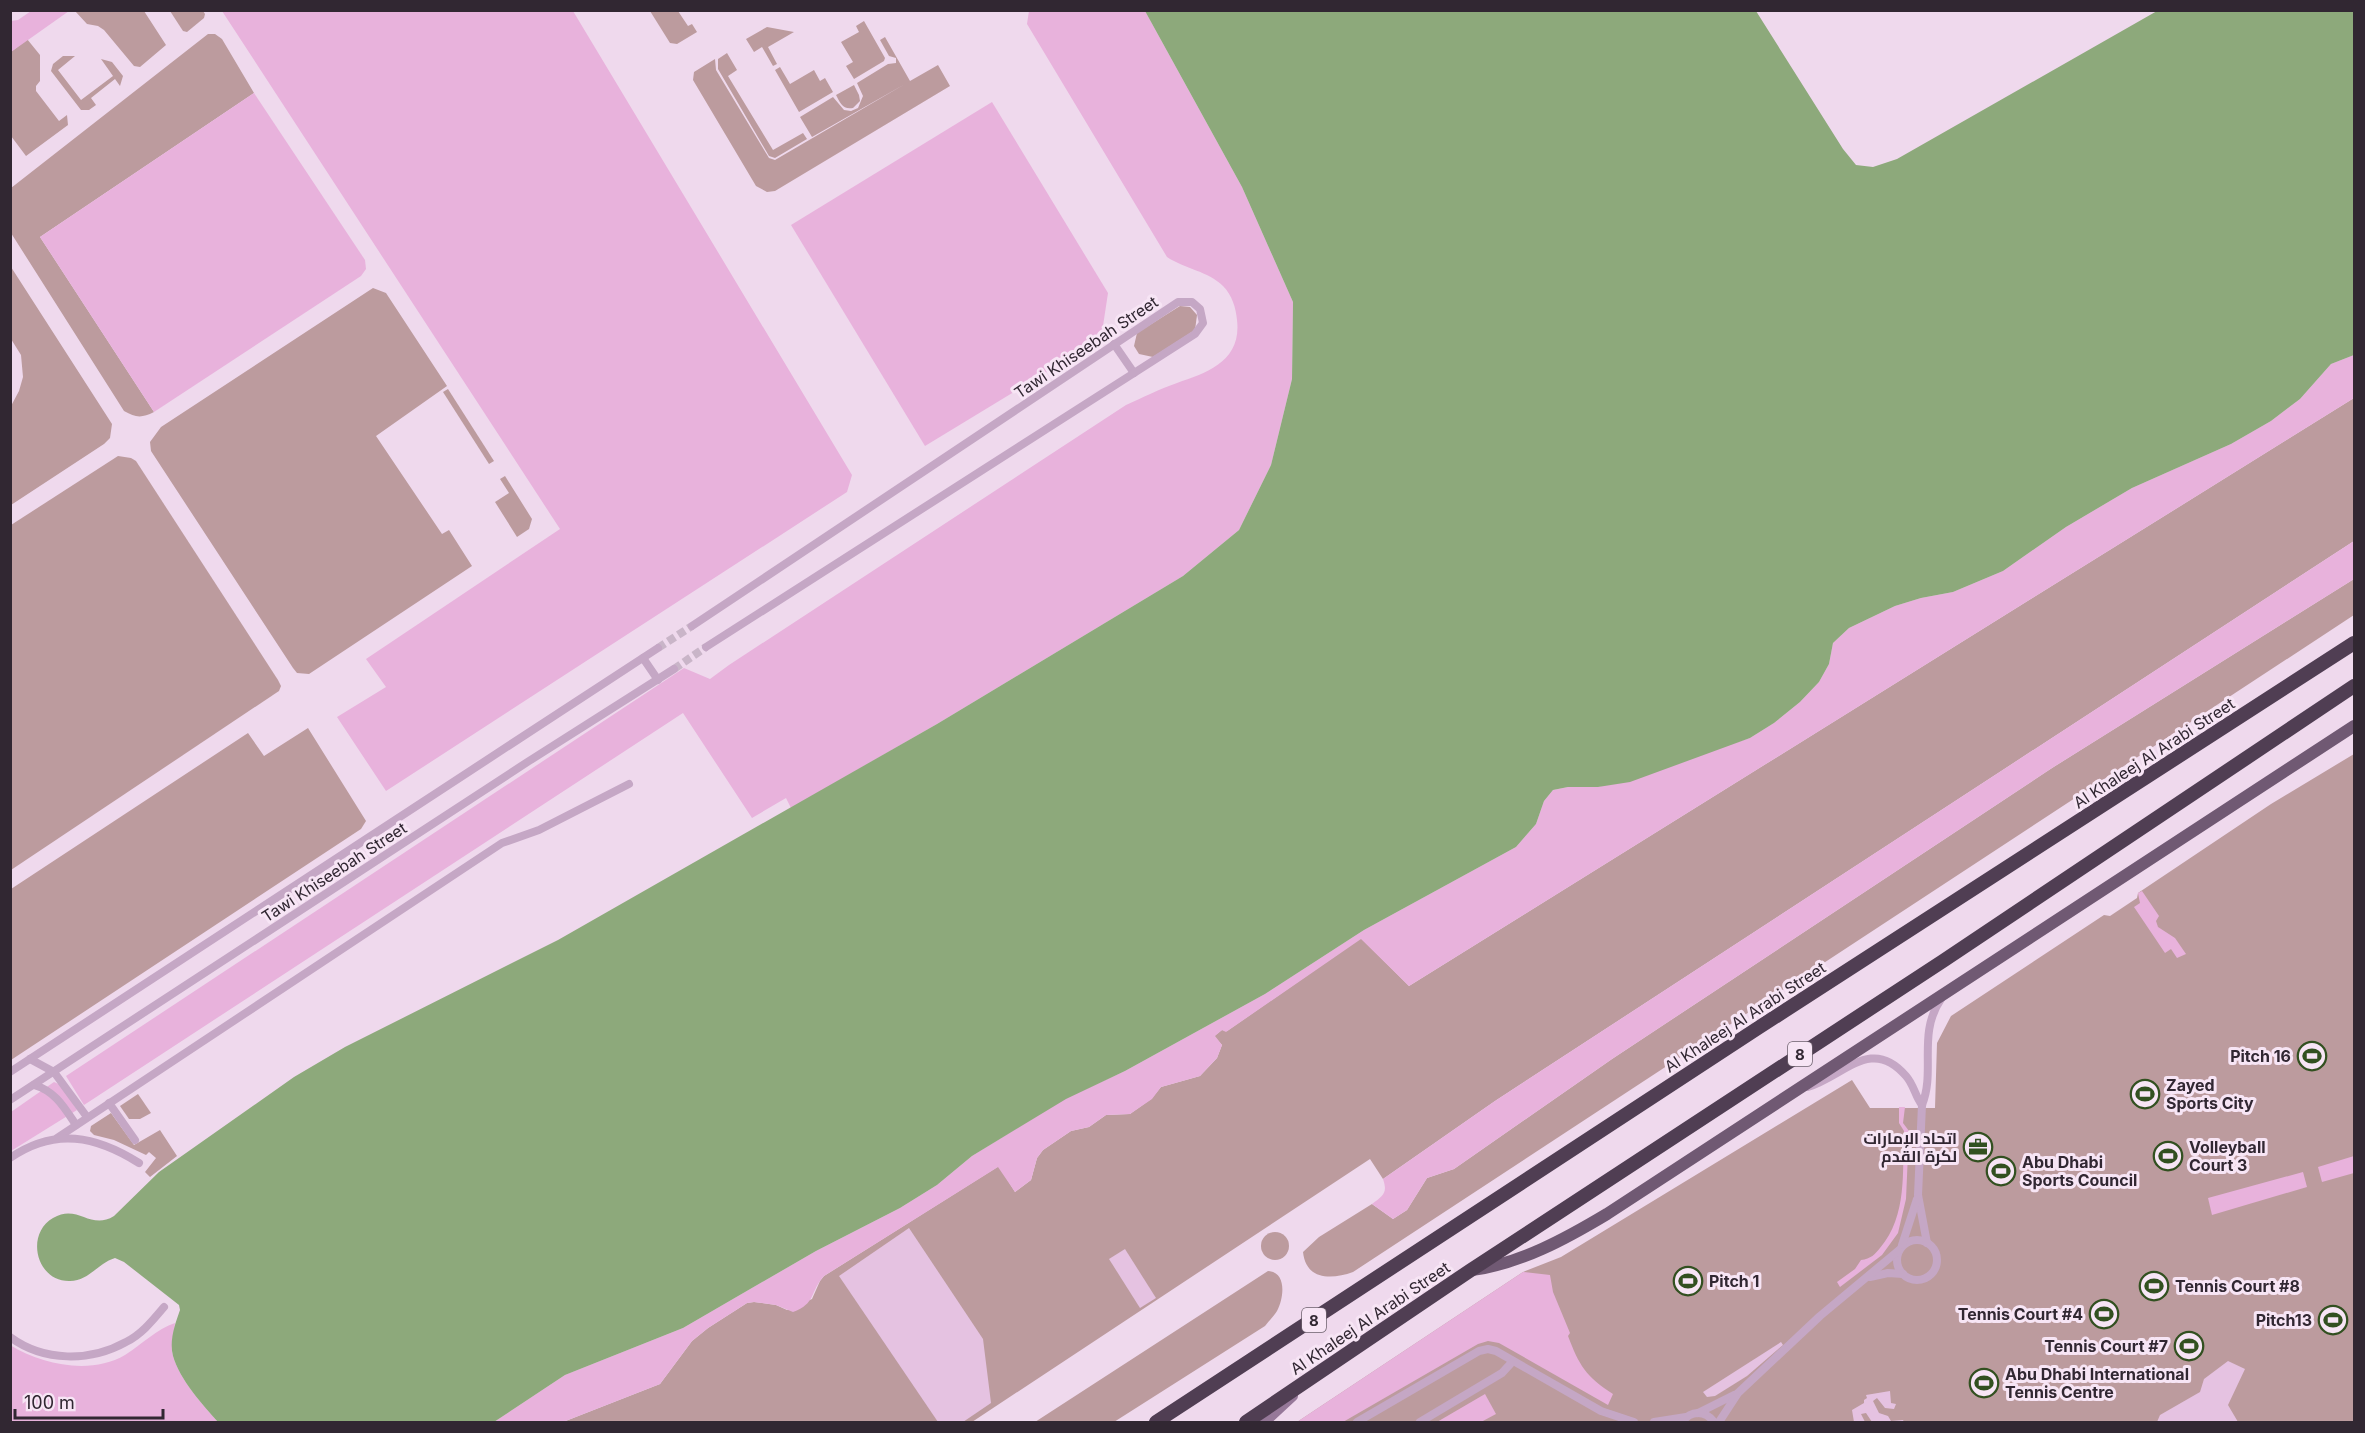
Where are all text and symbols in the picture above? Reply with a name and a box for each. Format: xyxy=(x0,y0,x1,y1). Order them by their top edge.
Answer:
street label: Tawi Khiseebah Street xyxy=(1010,292,1162,402)
street label: Al Khaleej Al Arabi Street xyxy=(2070,693,2238,813)
street label: Tawi Khiseebah Street xyxy=(258,818,410,926)
street label: Al Khaleej Al Arabi Street xyxy=(1661,957,1829,1077)
sports icon: Pitch 16 xyxy=(2296,1040,2328,1072)
road number: 8 xyxy=(1788,1042,1812,1066)
place label: Pitch 16 xyxy=(2230,1046,2291,1066)
place label: Zayed Sports City xyxy=(2166,1075,2254,1113)
sports icon: Zayed Sports City xyxy=(2129,1078,2161,1110)
place label: اتحاد الإمارات لكرة القدم xyxy=(1863,1128,1957,1168)
office icon: اتحاد الإمارات لكرة القدم xyxy=(1962,1131,1994,1163)
place label: Volleyball Court 3 xyxy=(2189,1137,2266,1175)
sports icon: Volleyball Court 3 xyxy=(2152,1140,2184,1172)
place label: Abu Dhabi Sports Council xyxy=(2022,1152,2137,1190)
sports icon: Abu Dhabi Sports Council xyxy=(1985,1155,2017,1187)
street label: Al Khaleej Al Arabi Street xyxy=(1286,1257,1454,1379)
sports icon: Pitch 1 xyxy=(1672,1265,1704,1297)
sports icon: Tennis Court #8 xyxy=(2138,1270,2170,1302)
place label: Pitch 1 xyxy=(1709,1271,1759,1291)
place label: Tennis Court #8 xyxy=(2175,1276,2300,1296)
sports icon: Tennis Court #4 xyxy=(2088,1298,2120,1330)
place label: Tennis Court #4 xyxy=(1958,1304,2083,1324)
sports icon: Pitch13 xyxy=(2317,1304,2349,1336)
road number: 8 xyxy=(1302,1308,1326,1332)
place label: Pitch13 xyxy=(2256,1310,2312,1330)
sports icon: Tennis Court #7 xyxy=(2173,1330,2205,1362)
place label: Tennis Court #7 xyxy=(2044,1336,2168,1356)
place label: Abu Dhabi International Tennis Centre xyxy=(2005,1364,2189,1402)
sports icon: Abu Dhabi International Tennis Centre xyxy=(1968,1367,2000,1399)
scale bar xyxy=(15,1382,164,1420)
text: 100 m xyxy=(24,1392,75,1413)

